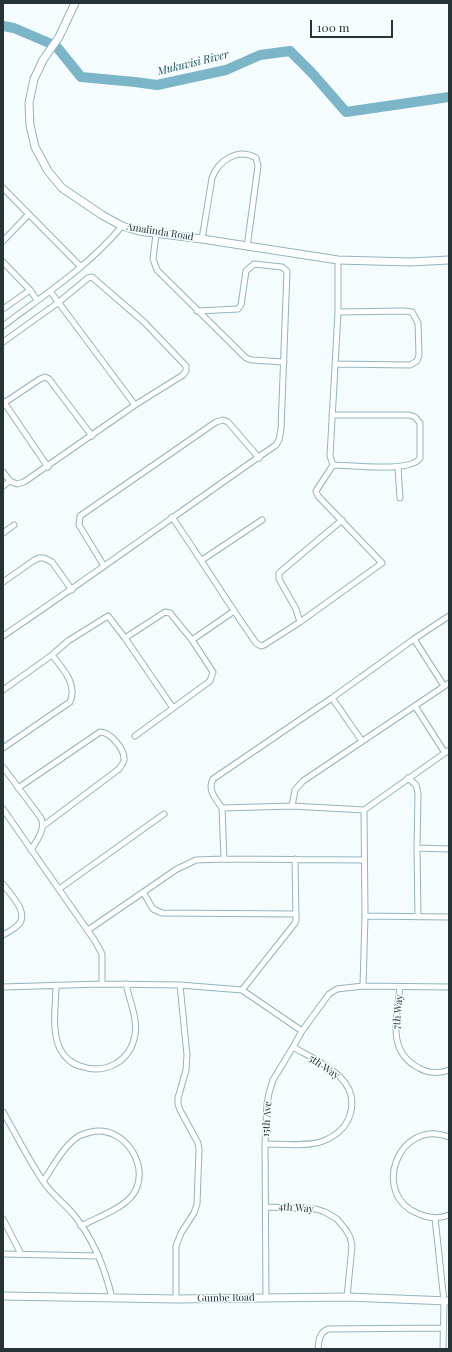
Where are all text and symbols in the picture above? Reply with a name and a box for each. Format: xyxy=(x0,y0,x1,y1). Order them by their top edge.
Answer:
scale bar xyxy=(312,12,395,38)
text: 100 m xyxy=(317,19,349,35)
water label: Mukuvisi River xyxy=(156,48,230,78)
street label: Amalinda Road xyxy=(126,221,194,243)
street label: 7th Way xyxy=(391,994,405,1030)
street label: 5th Way xyxy=(306,1052,342,1082)
street label: 15th Ave xyxy=(260,1101,274,1137)
street label: 4th Way xyxy=(278,1201,314,1215)
street label: Gumbe Road xyxy=(197,1291,255,1305)

